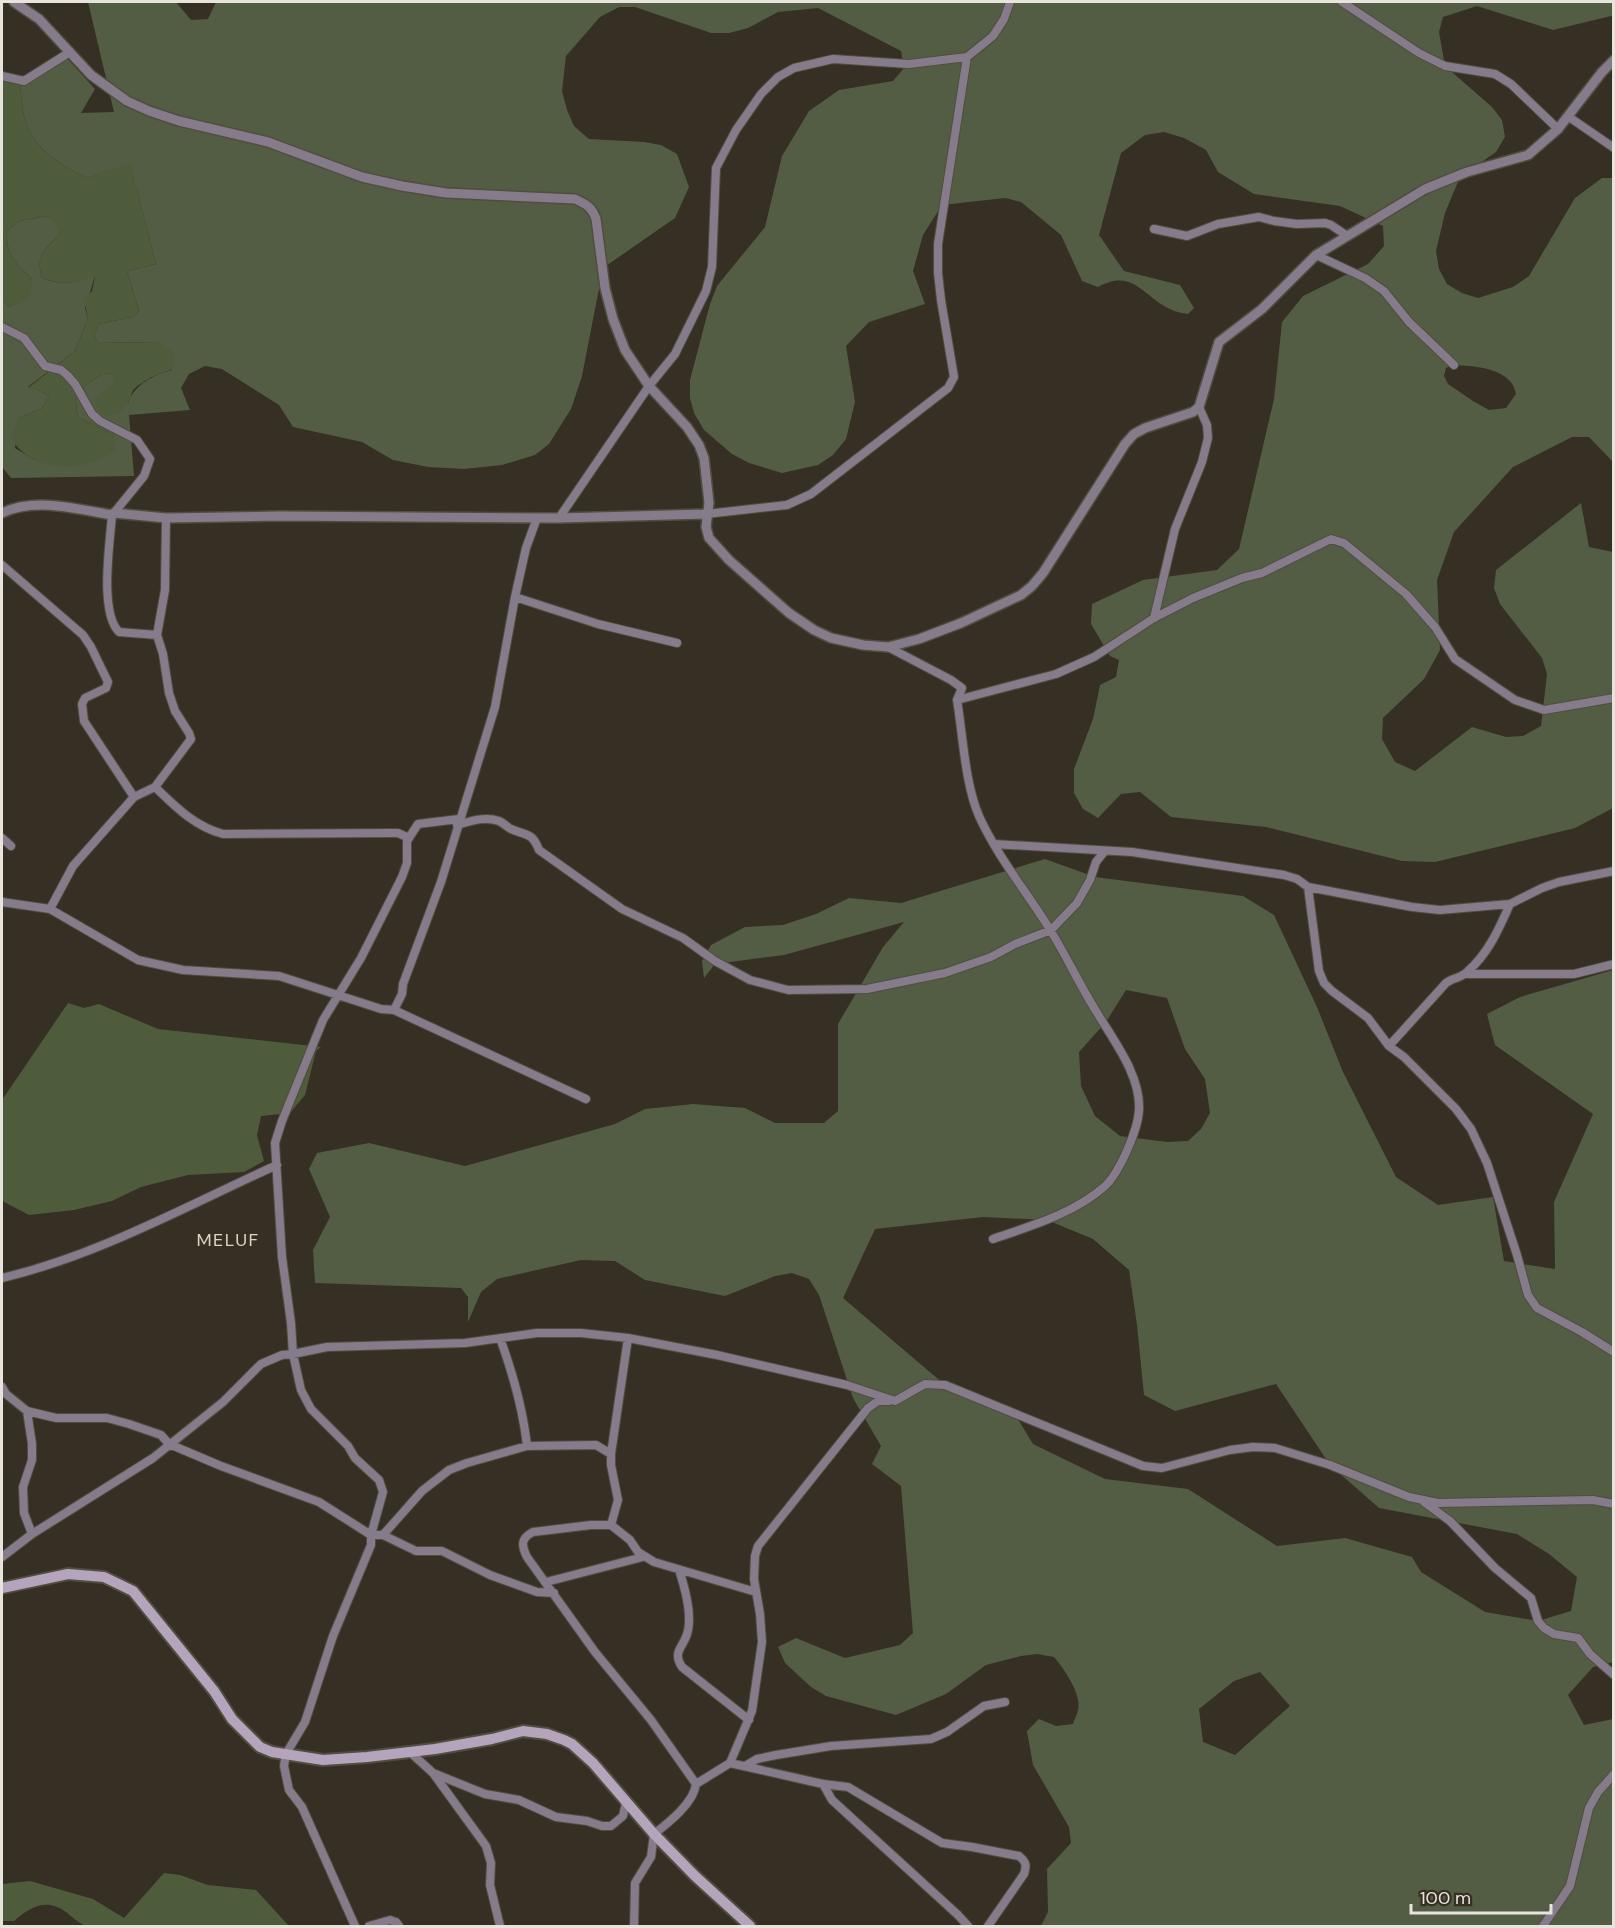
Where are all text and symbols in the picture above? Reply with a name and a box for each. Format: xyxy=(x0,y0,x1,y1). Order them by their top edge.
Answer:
district label: MELUF xyxy=(196,1228,260,1252)
scale bar xyxy=(1411,1877,1550,1915)
text: 100 m xyxy=(1420,1886,1471,1910)

